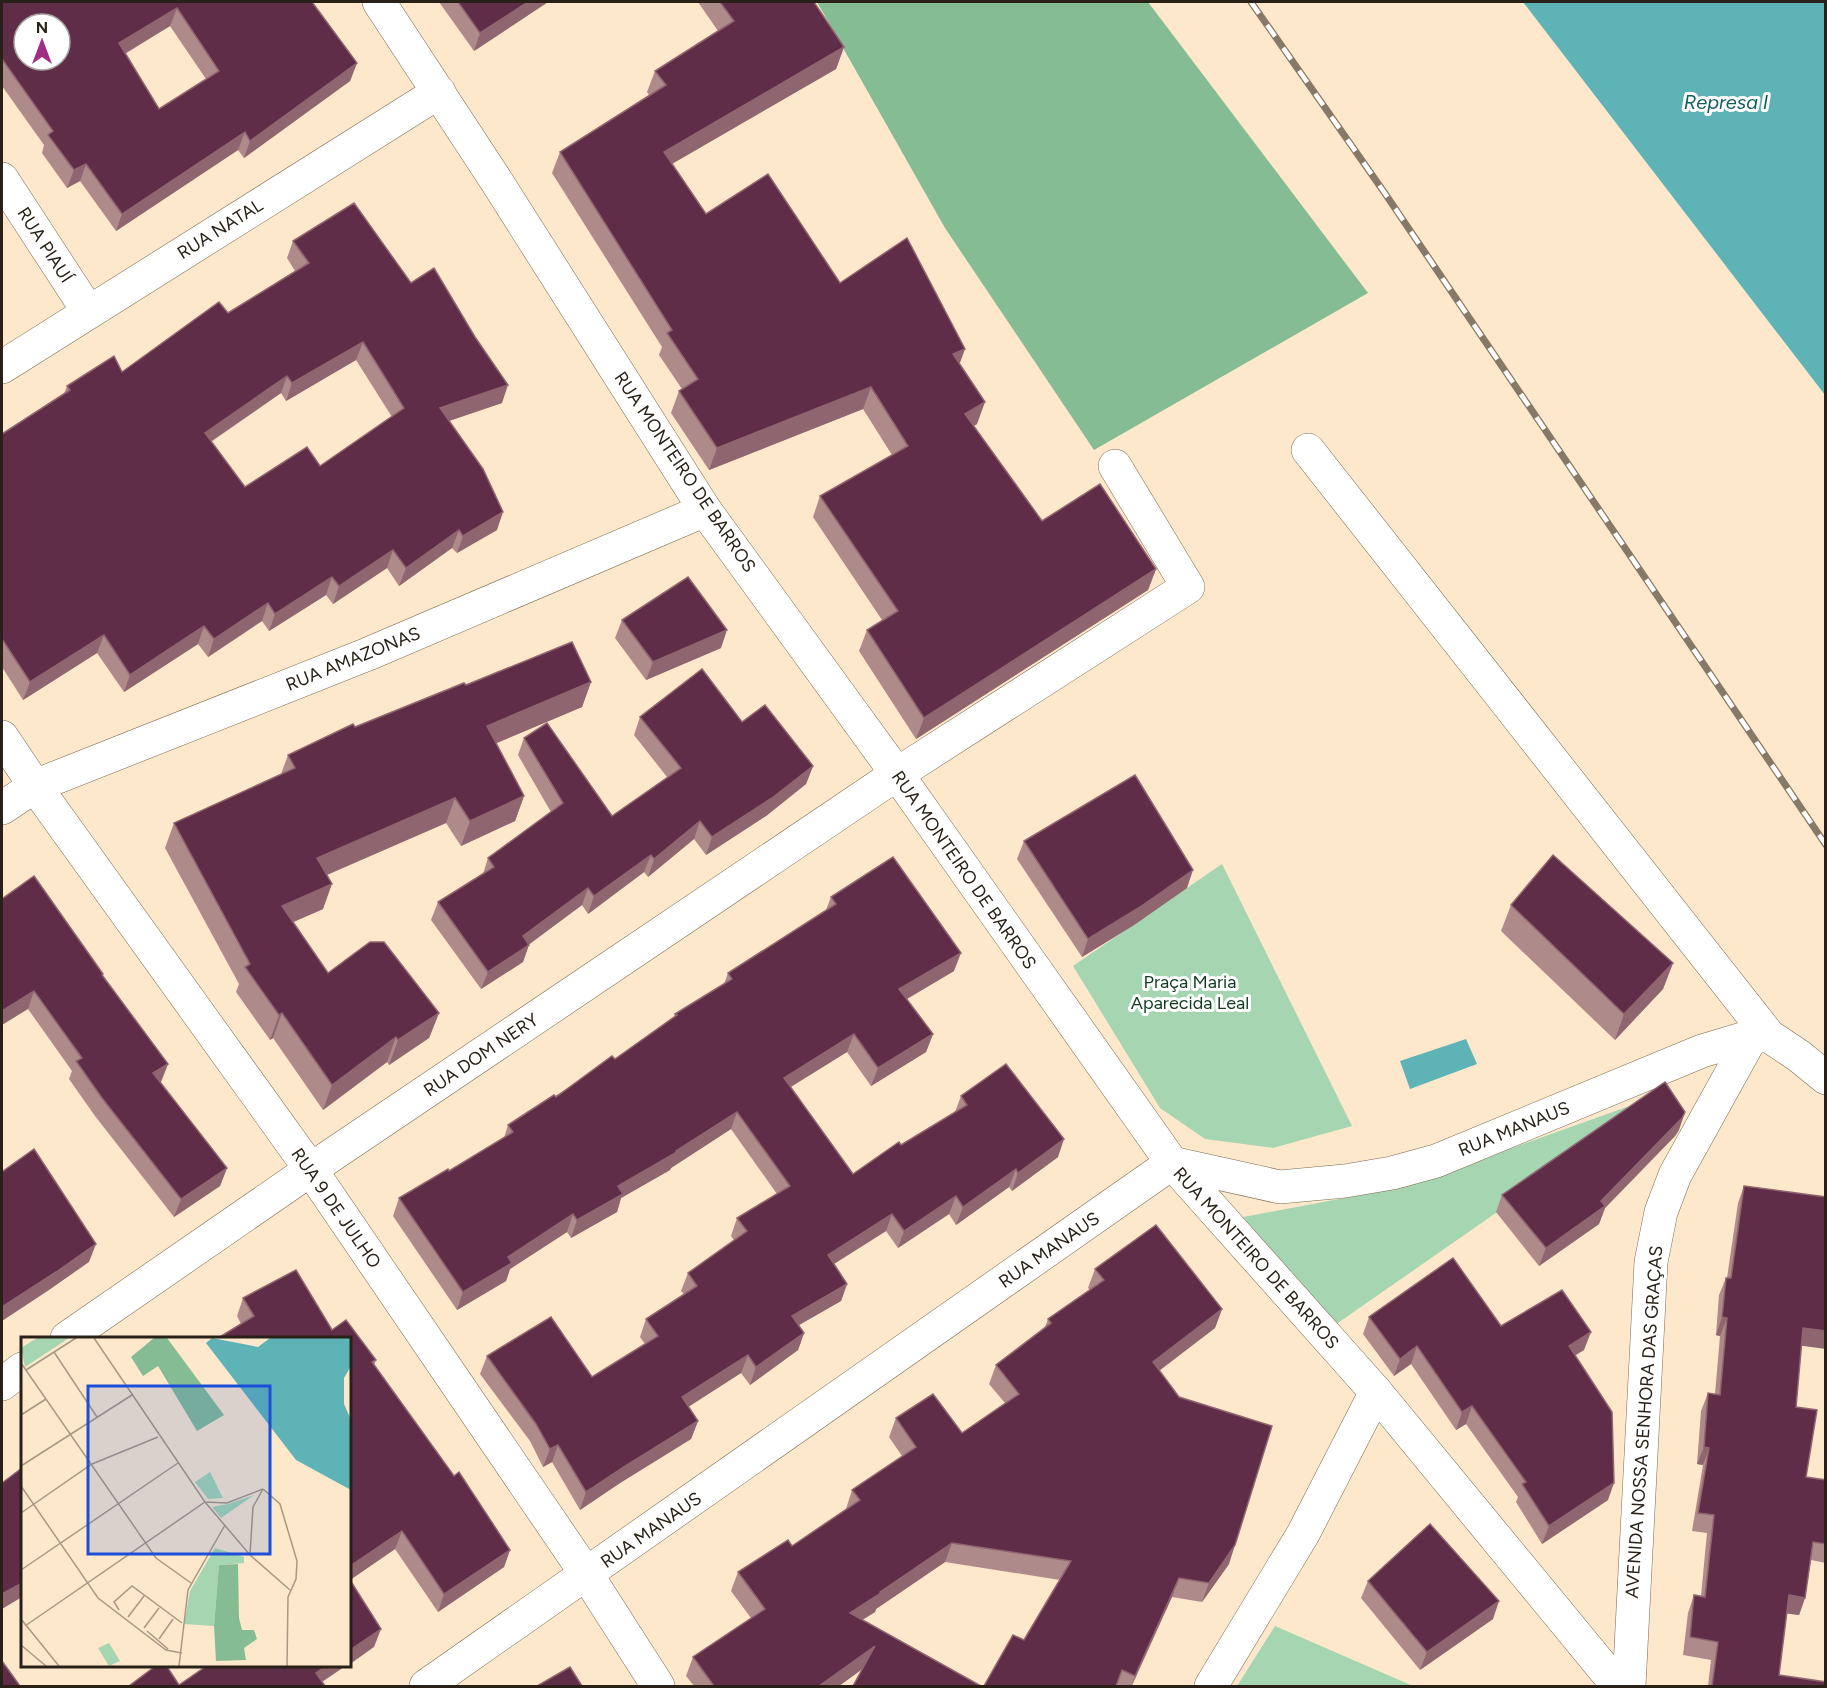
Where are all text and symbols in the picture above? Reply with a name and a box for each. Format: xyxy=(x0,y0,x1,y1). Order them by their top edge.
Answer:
north arrow xyxy=(12,12,72,72)
text: N xyxy=(36,18,48,37)
water label: Represa I xyxy=(1684,90,1769,114)
street label: RUA NATAL xyxy=(173,194,267,264)
street label: RUA PIAUÍ xyxy=(12,203,78,288)
street label: RUA MONTEIRO DE BARROS xyxy=(610,368,760,576)
street label: RUA AMAZONAS xyxy=(283,622,423,696)
street label: RUA MONTEIRO DE BARROS xyxy=(887,767,1041,973)
park label: Praça Maria Aparecida Leal xyxy=(1131,971,1249,1014)
street label: RUA DOM NERY xyxy=(420,1009,543,1101)
street label: RUA MANAUS xyxy=(1455,1097,1573,1161)
street label: RUA 9 DE JULHO xyxy=(286,1144,386,1272)
street label: RUA MONTEIRO DE BARROS xyxy=(1168,1163,1344,1353)
street label: RUA MANAUS xyxy=(994,1207,1104,1293)
street label: AVENIDA NOSSA SENHORA DAS GRAÇAS xyxy=(1621,1245,1667,1599)
inset map xyxy=(21,1337,351,1667)
street label: RUA MANAUS xyxy=(596,1487,706,1573)

